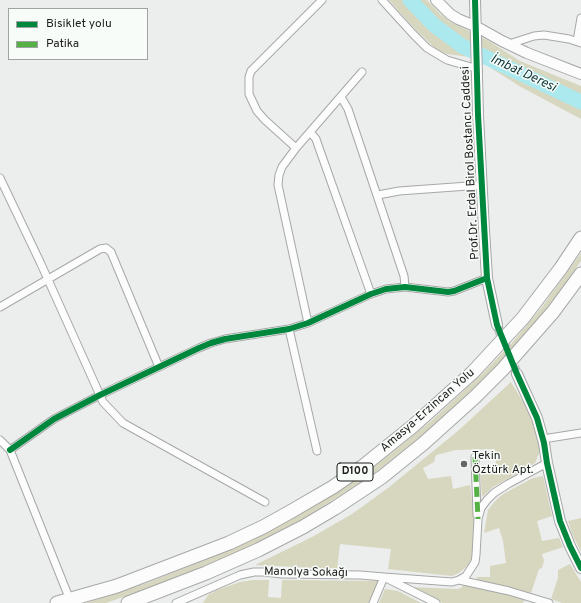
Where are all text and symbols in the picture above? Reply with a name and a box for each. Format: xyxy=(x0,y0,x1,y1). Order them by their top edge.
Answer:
legend xyxy=(8,8,148,60)
text: Bisiklet yolu xyxy=(46,16,112,32)
text: Patika xyxy=(46,36,79,52)
water label: İmbat Deresi xyxy=(488,52,558,96)
street label: Prof.Dr. Erdal Birol Bostancı Caddesi xyxy=(459,66,483,260)
street label: Amasya-Erzincan Yolu xyxy=(378,366,478,456)
place label: Tekin Öztürk Apt. xyxy=(472,450,533,478)
marker: Tekin Öztürk Apt. xyxy=(459,459,469,469)
road number: D100 xyxy=(337,463,373,481)
street label: Manolya Sokağı xyxy=(264,565,348,581)

